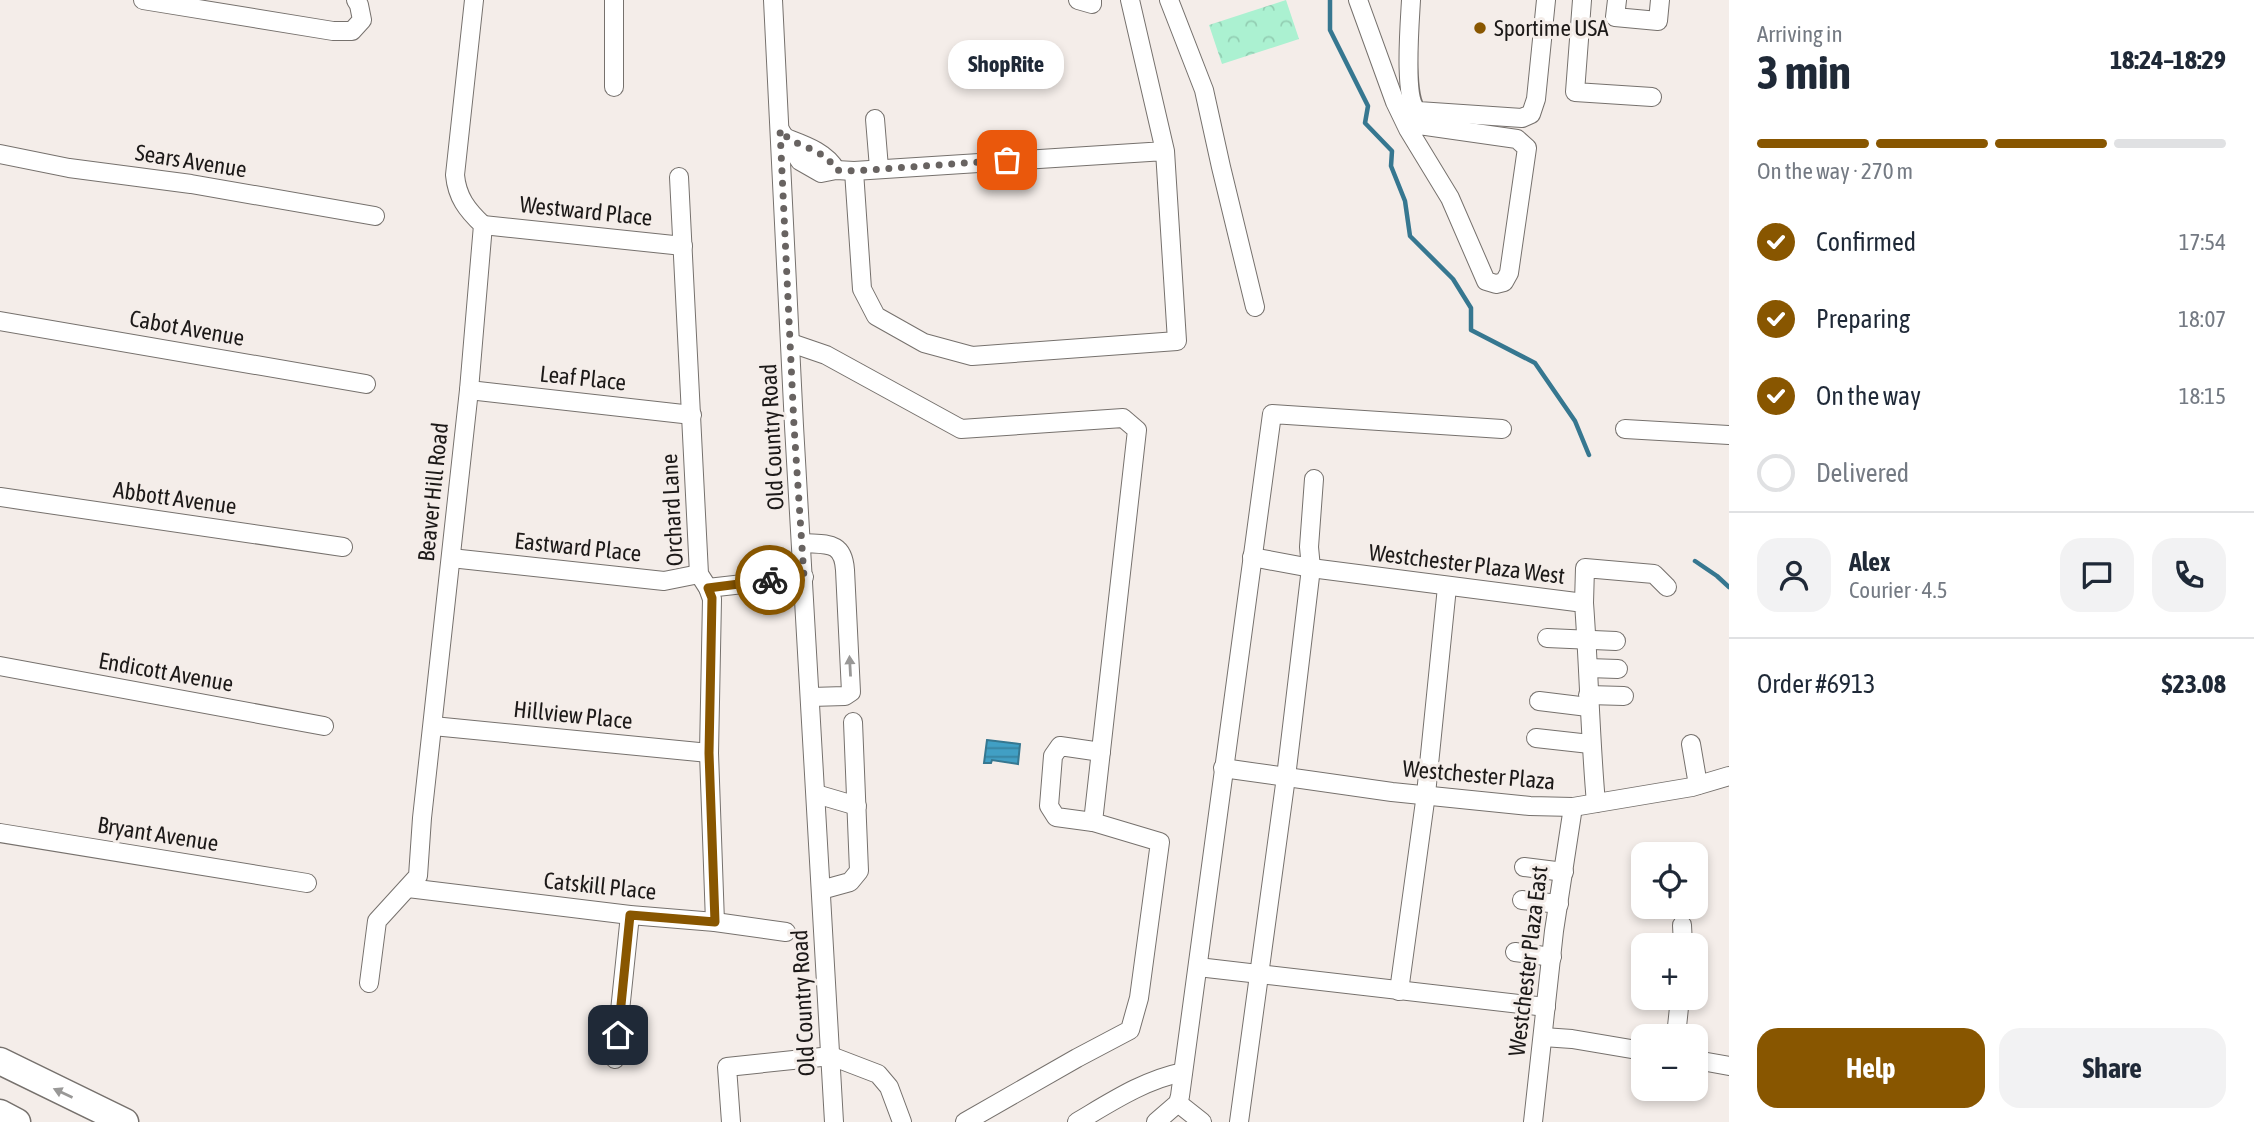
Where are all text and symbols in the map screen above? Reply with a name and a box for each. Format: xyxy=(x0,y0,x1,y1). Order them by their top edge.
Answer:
place label: Sportime USA xyxy=(1494,15,1609,41)
marker: Sportime USA xyxy=(1472,20,1488,36)
text: Arriving in xyxy=(1757,21,1843,47)
callout: ShopRite xyxy=(949,41,1065,90)
text: 18:24–18:29 xyxy=(2110,45,2226,75)
text: 3 min xyxy=(1757,46,1851,99)
text: ShopRite xyxy=(968,51,1044,77)
pin xyxy=(977,130,1037,190)
street label: Sears Avenue xyxy=(133,139,249,183)
icon: bag xyxy=(988,141,1026,179)
text: On the way · 270 m xyxy=(1757,158,1913,184)
street label: Westward Place xyxy=(518,191,654,231)
icon: check xyxy=(1757,223,1795,261)
text: Confirmed xyxy=(1816,227,1916,257)
text: 17:54 xyxy=(2179,229,2226,255)
icon: check xyxy=(1757,300,1795,338)
text: Preparing xyxy=(1816,304,1910,334)
street label: Cabot Avenue xyxy=(128,305,246,351)
text: 18:07 xyxy=(2178,306,2226,332)
street label: Leaf Place xyxy=(539,361,627,395)
street label: Old Country Road xyxy=(755,363,789,511)
icon: check xyxy=(1757,377,1795,415)
text: On the way xyxy=(1816,381,1921,411)
text: 18:15 xyxy=(2179,383,2226,409)
street label: Beaver Hill Road xyxy=(413,421,453,563)
street label: Orchard Lane xyxy=(656,453,688,567)
text: Delivered xyxy=(1816,458,1909,488)
street label: Abbott Avenue xyxy=(112,477,238,519)
street label: Eastward Place xyxy=(513,527,643,567)
button: person xyxy=(1757,538,1831,612)
button: chat xyxy=(2060,538,2134,612)
button: phone xyxy=(2152,538,2226,612)
street label: Westchester Plaza West xyxy=(1368,539,1566,589)
courier xyxy=(735,545,805,615)
text: Alex xyxy=(1849,547,1890,577)
icon: bike xyxy=(751,561,789,599)
text: Courier · 4.5 xyxy=(1849,577,1948,603)
street label: Endicott Avenue xyxy=(97,647,235,697)
one-way arrow xyxy=(845,655,856,677)
text: Order #6913 xyxy=(1757,669,1876,699)
text: $23.08 xyxy=(2162,669,2226,699)
street label: Hillview Place xyxy=(512,696,634,734)
street label: Westchester Plaza xyxy=(1402,755,1556,795)
street label: Bryant Avenue xyxy=(96,812,220,856)
map controls xyxy=(1631,842,1708,1101)
button: locate xyxy=(1631,842,1708,919)
street label: Westchester Plaza East xyxy=(1503,864,1553,1058)
street label: Catskill Place xyxy=(543,867,657,905)
street label: Old Country Road xyxy=(786,929,820,1077)
button: + xyxy=(1631,933,1708,1010)
pin xyxy=(588,1005,648,1065)
icon: home xyxy=(599,1016,637,1054)
button: − xyxy=(1631,1024,1708,1101)
button: Help xyxy=(1757,1028,1985,1108)
button: Share xyxy=(1999,1028,2226,1108)
one-way arrow xyxy=(53,1087,73,1099)

